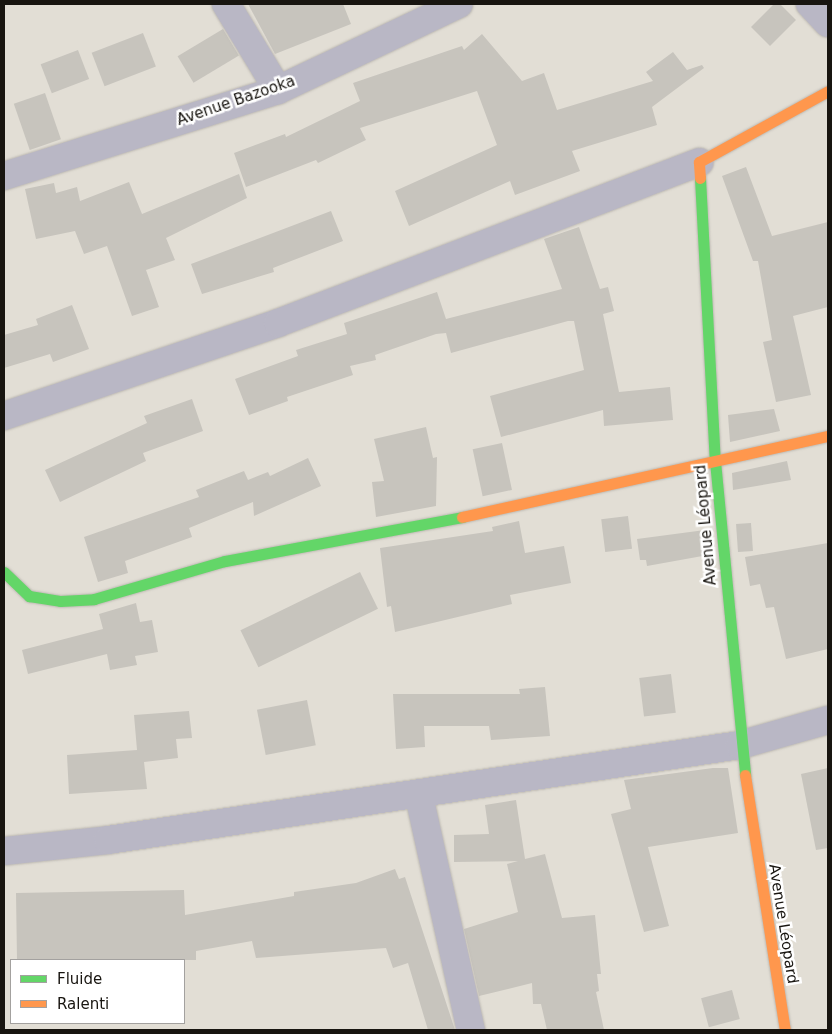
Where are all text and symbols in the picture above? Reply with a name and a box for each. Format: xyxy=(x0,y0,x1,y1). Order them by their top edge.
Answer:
street label: Avenue Bazooka xyxy=(175,72,297,130)
street label: Avenue Léopard xyxy=(692,464,720,586)
street label: Avenue Léopard xyxy=(765,863,801,985)
legend xyxy=(10,959,185,1024)
text: Fluide xyxy=(57,970,102,988)
text: Ralenti xyxy=(57,995,109,1013)

